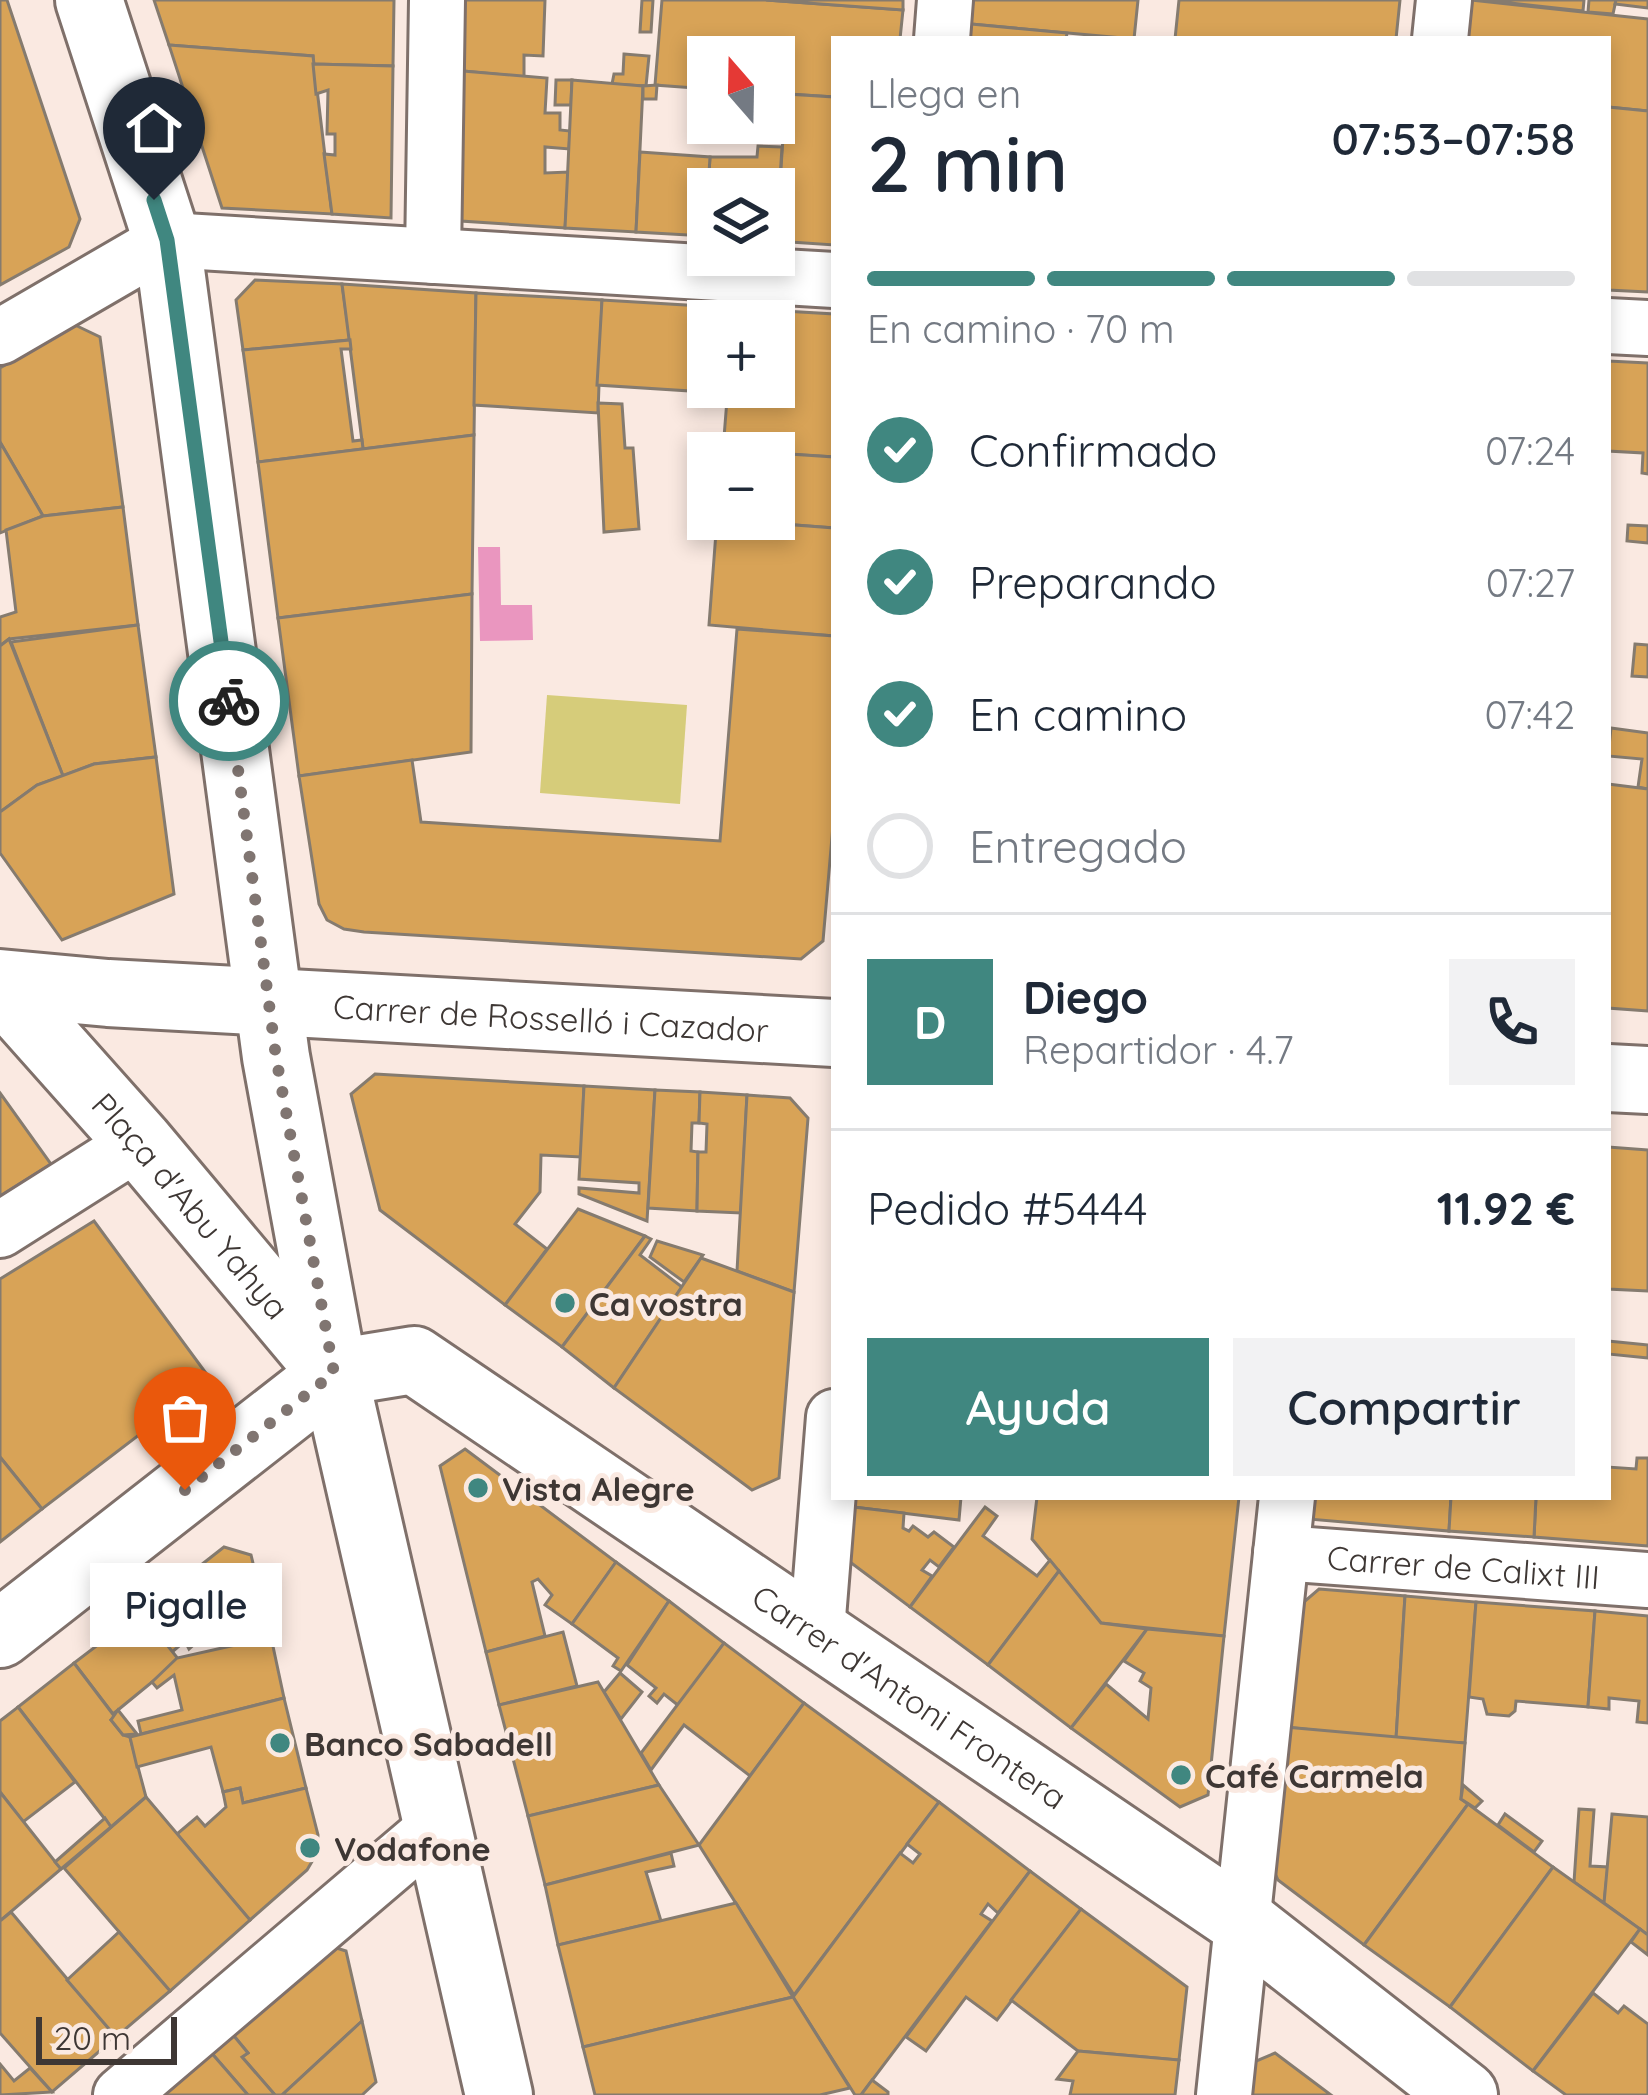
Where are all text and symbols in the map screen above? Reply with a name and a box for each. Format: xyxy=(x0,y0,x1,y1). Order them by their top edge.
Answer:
north arrow xyxy=(687,36,795,144)
map controls xyxy=(687,36,795,540)
text: Llega en xyxy=(867,69,1021,118)
pin xyxy=(103,77,205,200)
icon: home xyxy=(121,95,187,161)
text: 07:53–07:58 xyxy=(1331,110,1575,166)
text: 2 min xyxy=(867,114,1068,212)
button: layers xyxy=(687,168,795,276)
button: + xyxy=(687,300,795,408)
text: En camino · 70 m xyxy=(867,304,1175,353)
icon: check xyxy=(867,417,933,483)
text: Confirmado xyxy=(969,422,1217,478)
text: 07:24 xyxy=(1485,426,1575,475)
button: − xyxy=(687,432,795,540)
icon: check xyxy=(867,549,933,615)
text: Preparando xyxy=(969,554,1217,610)
text: 07:27 xyxy=(1486,558,1575,607)
courier xyxy=(169,641,289,761)
icon: bike xyxy=(196,668,262,734)
icon: check xyxy=(867,681,933,747)
text: En camino xyxy=(969,686,1187,742)
text: 07:42 xyxy=(1484,690,1575,739)
text: Entregado xyxy=(969,818,1187,874)
button: phone xyxy=(1449,959,1575,1085)
text: Diego xyxy=(1023,969,1148,1025)
street label: Carrer de Rosselló i Cazador xyxy=(332,985,770,1050)
text: D xyxy=(914,994,946,1050)
text: Repartidor · 4.7 xyxy=(1023,1025,1294,1074)
street label: Plaça d'Abu Yahya xyxy=(84,1084,299,1327)
text: Pedido #5444 xyxy=(867,1180,1148,1236)
text: 11.92 € xyxy=(1437,1180,1575,1236)
place label: Ca vostra xyxy=(589,1283,743,1324)
marker: Ca vostra xyxy=(552,1290,578,1316)
button: Ayuda xyxy=(867,1338,1209,1476)
button: Compartir xyxy=(1233,1338,1575,1476)
pin xyxy=(134,1367,236,1490)
icon: bag xyxy=(152,1385,218,1451)
place label: Vista Alegre xyxy=(502,1468,695,1509)
marker: Vista Alegre xyxy=(465,1475,491,1501)
street label: Carrer de Calixt III xyxy=(1326,1536,1601,1597)
callout: Pigalle xyxy=(89,1562,281,1646)
street label: Carrer d'Antoni Frontera xyxy=(745,1575,1075,1817)
text: Pigalle xyxy=(124,1580,248,1629)
place label: Banco Sabadell xyxy=(304,1723,553,1764)
marker: Banco Sabadell xyxy=(267,1730,293,1756)
place label: Café Carmela xyxy=(1205,1755,1424,1796)
marker: Café Carmela xyxy=(1168,1762,1194,1788)
place label: Vodafone xyxy=(334,1828,491,1869)
marker: Vodafone xyxy=(297,1835,323,1861)
scale bar xyxy=(36,2011,177,2064)
text: 20 m xyxy=(54,2017,131,2058)

